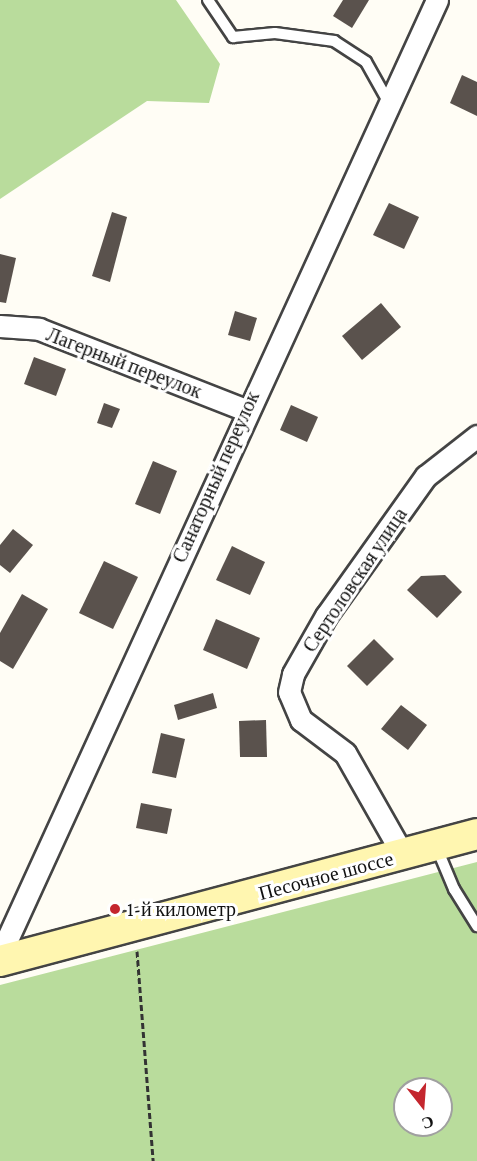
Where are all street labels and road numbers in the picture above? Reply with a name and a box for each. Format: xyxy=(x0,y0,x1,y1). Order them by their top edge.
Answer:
street label: Лагерный переулок xyxy=(43,322,205,404)
street label: Санаторный переулок xyxy=(167,388,265,566)
street label: Сертоловская улица xyxy=(298,503,412,657)
street label: Песочное шоссе xyxy=(256,846,396,906)

